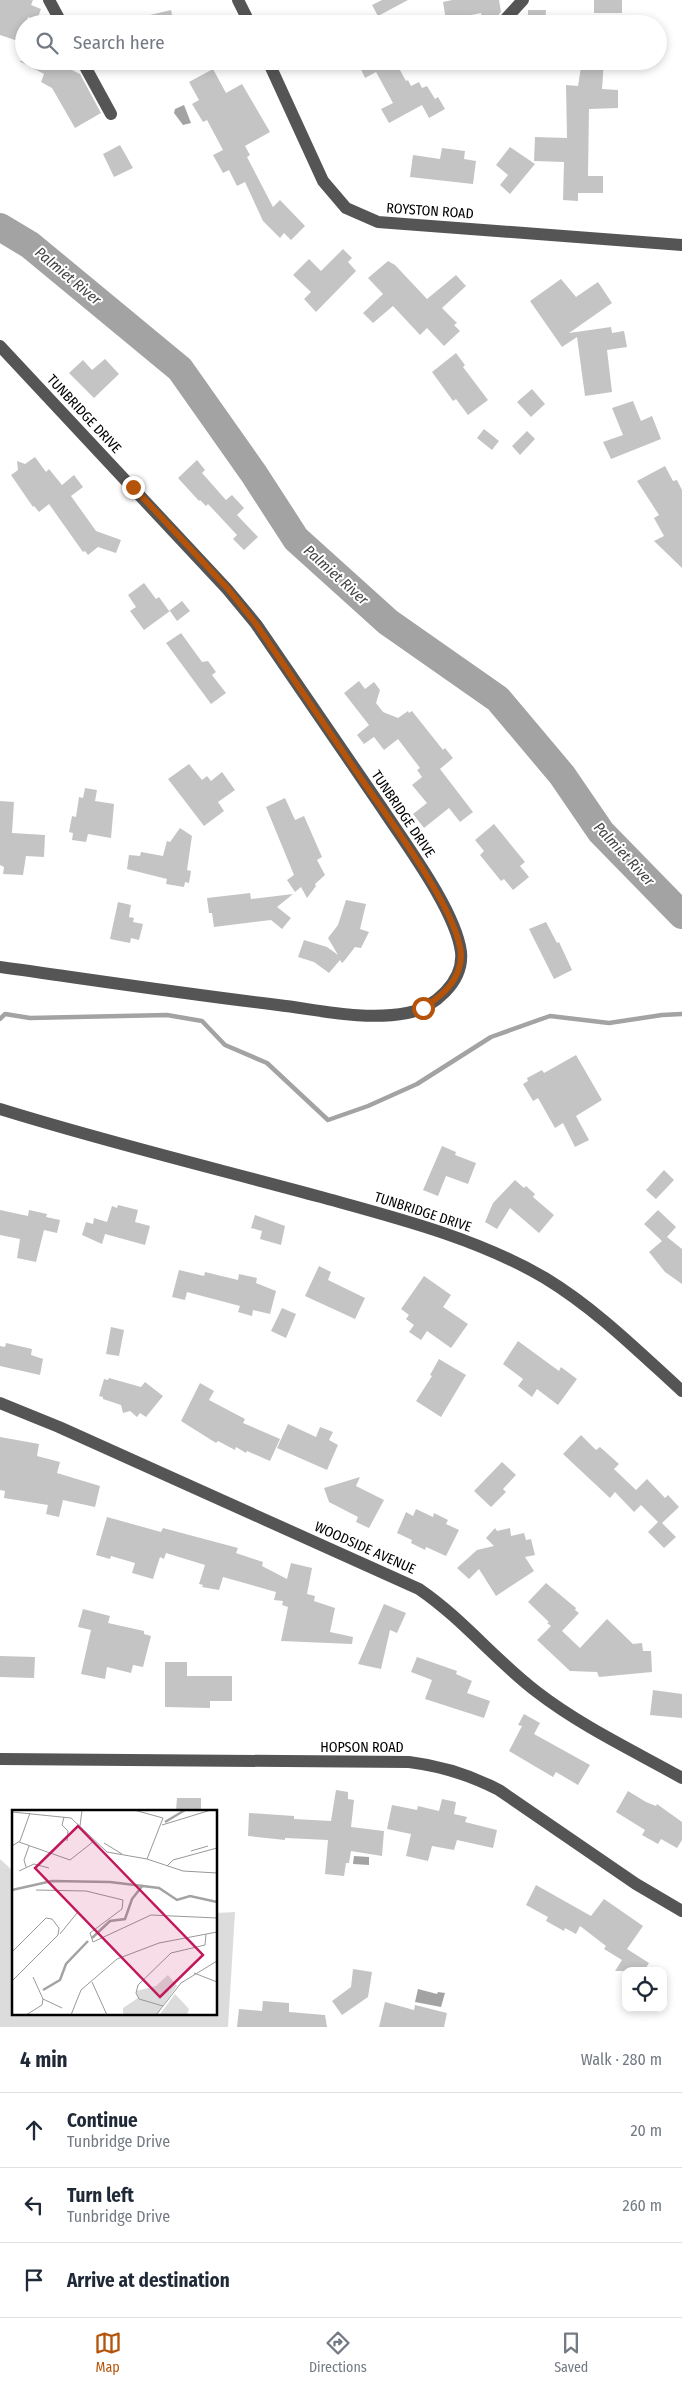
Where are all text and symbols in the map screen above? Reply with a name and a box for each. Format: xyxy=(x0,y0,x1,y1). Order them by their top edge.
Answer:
search box xyxy=(15,15,667,70)
icon: search xyxy=(33,29,61,57)
text: Search here xyxy=(73,31,165,54)
street label: ROYSTON ROAD xyxy=(386,199,474,223)
water label: Palmiet River xyxy=(31,243,105,309)
street label: TUNBRIDGE DRIVE xyxy=(43,371,125,457)
route end xyxy=(122,476,145,499)
water label: Palmiet River xyxy=(300,541,373,609)
street label: TUNBRIDGE DRIVE xyxy=(368,767,439,861)
water label: Palmiet River xyxy=(590,818,659,890)
route start xyxy=(412,997,435,1020)
street label: TUNBRIDGE DRIVE xyxy=(372,1188,474,1236)
street label: WOODSIDE AVENUE xyxy=(312,1518,419,1578)
street label: HOPSON ROAD xyxy=(320,1739,404,1756)
inset map xyxy=(12,1810,218,2014)
map controls xyxy=(622,1967,667,2012)
button: locate xyxy=(622,1967,667,2012)
text: 4 min xyxy=(20,2047,68,2073)
text: Walk · 280 m xyxy=(581,2050,662,2069)
text: Continue xyxy=(67,2109,138,2132)
icon: ahead xyxy=(20,2116,48,2144)
text: 20 m xyxy=(631,2121,662,2140)
text: Tunbridge Drive xyxy=(67,2132,170,2151)
text: Turn left xyxy=(67,2184,134,2207)
icon: left xyxy=(20,2191,48,2219)
text: 260 m xyxy=(623,2196,662,2215)
text: Tunbridge Drive xyxy=(67,2207,170,2226)
icon: arrive xyxy=(20,2266,48,2294)
text: Arrive at destination xyxy=(67,2269,230,2292)
tab: Map xyxy=(94,2329,122,2376)
tab: Directions xyxy=(309,2329,367,2376)
tab: Saved xyxy=(554,2329,588,2376)

